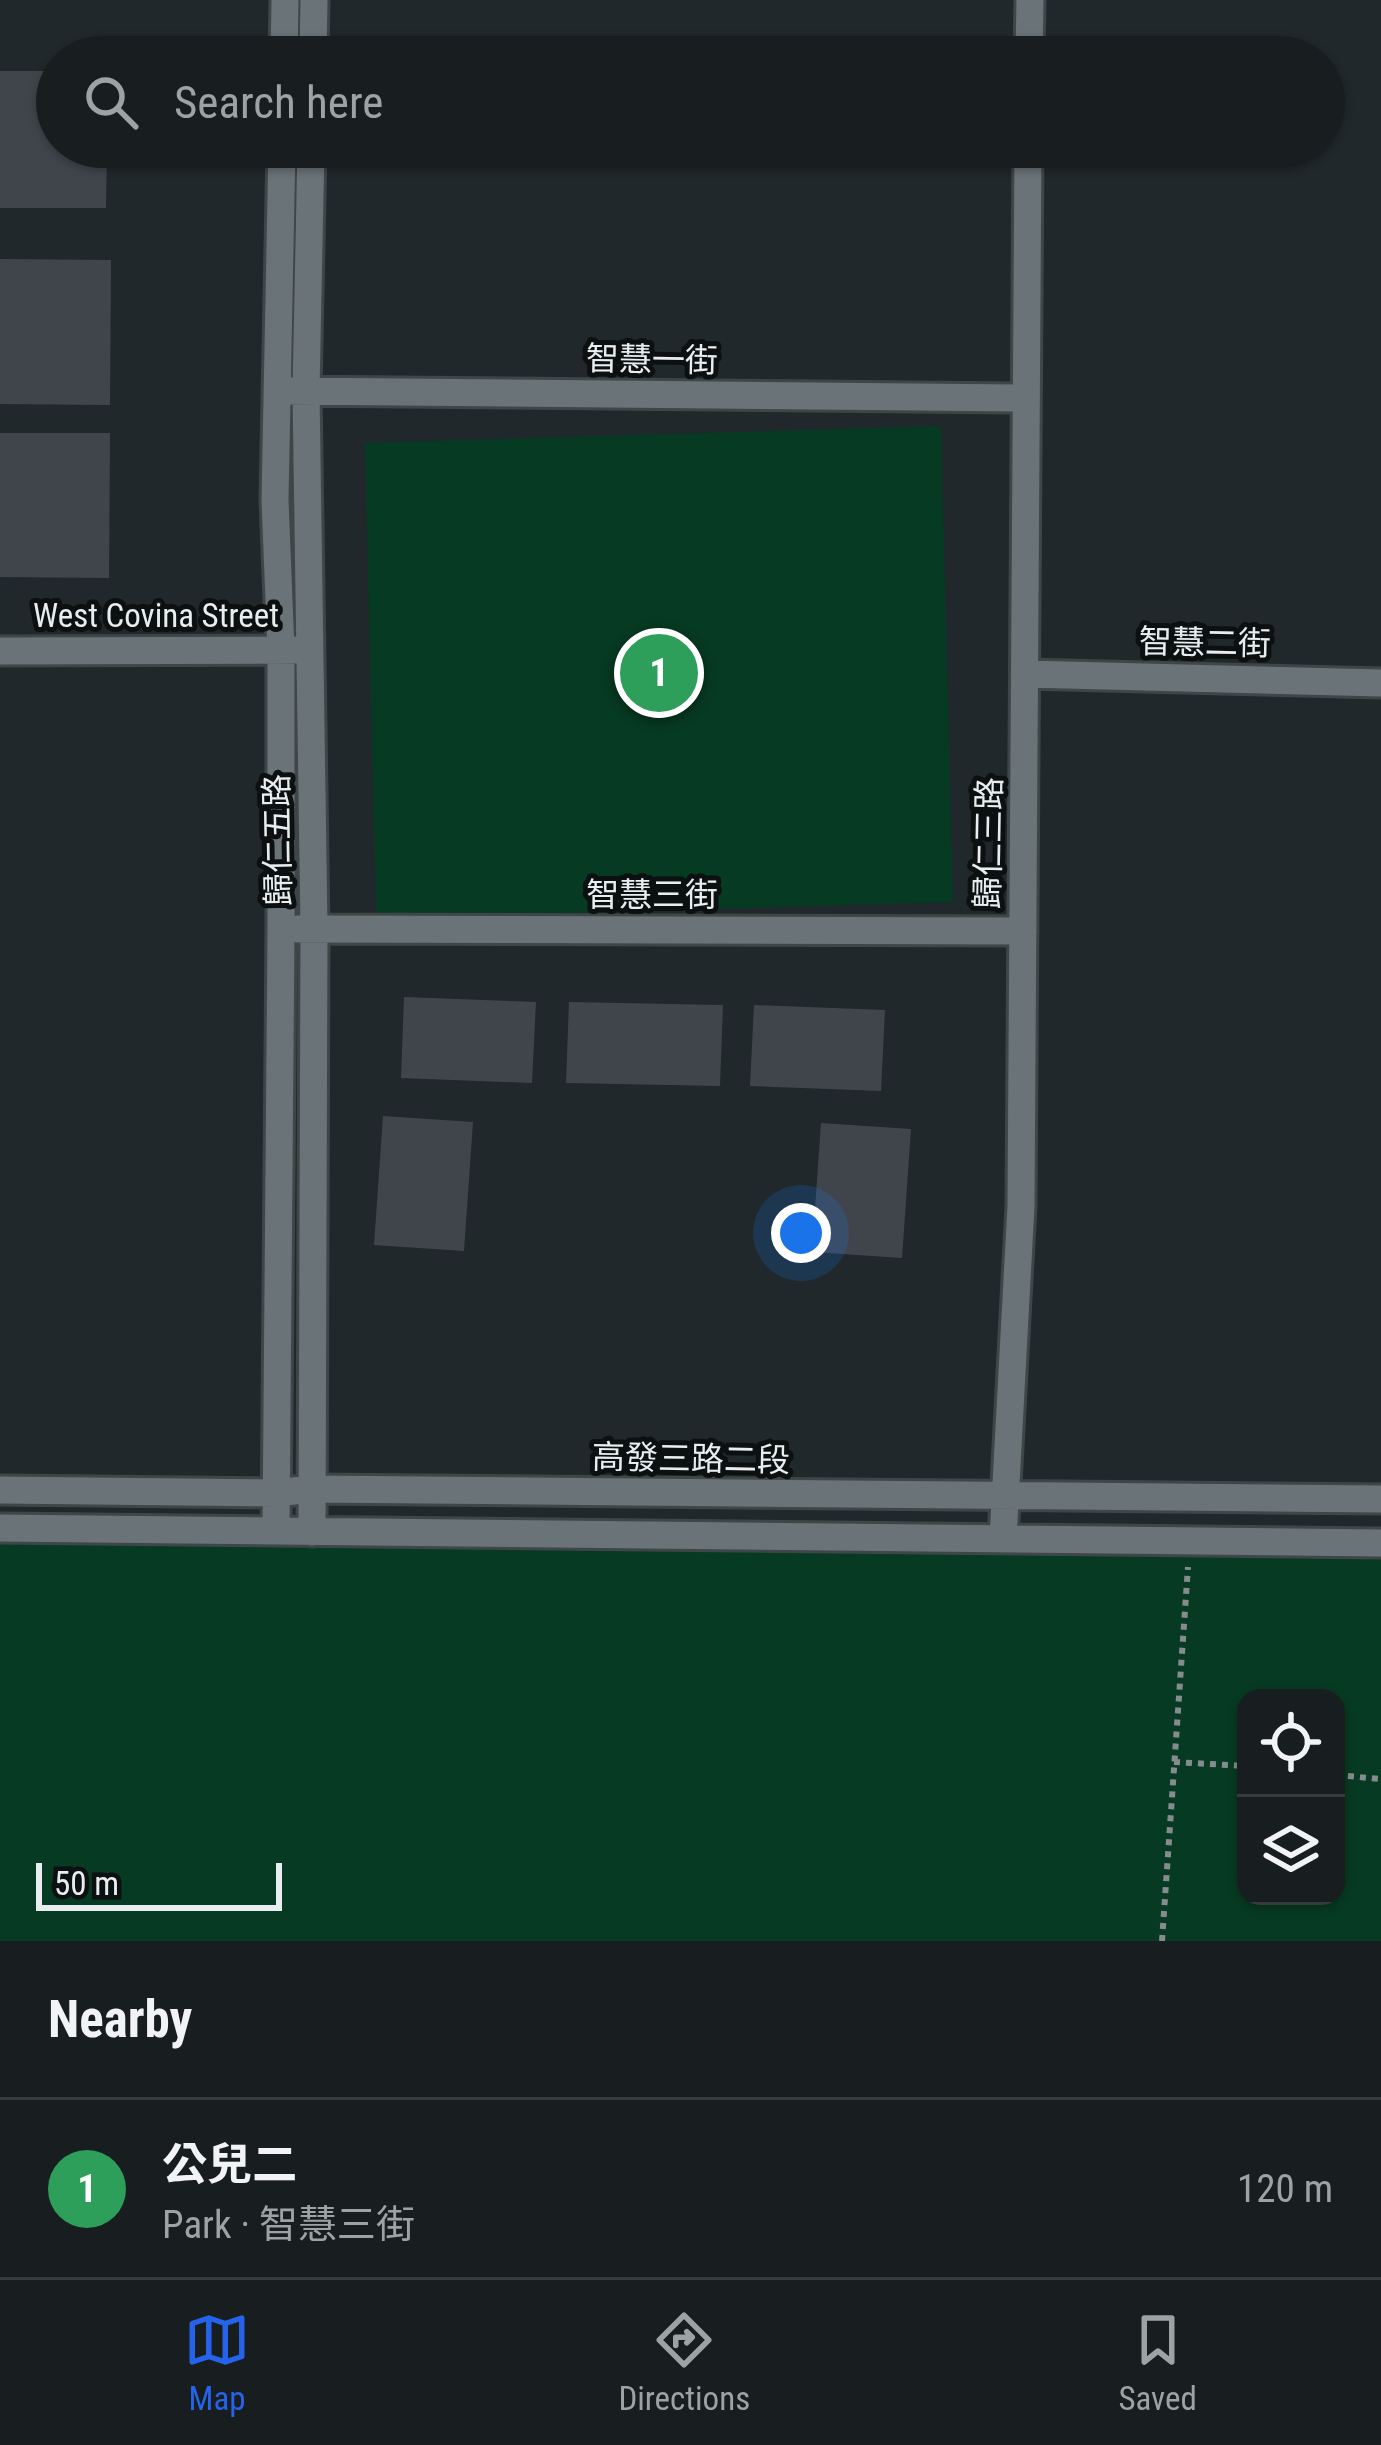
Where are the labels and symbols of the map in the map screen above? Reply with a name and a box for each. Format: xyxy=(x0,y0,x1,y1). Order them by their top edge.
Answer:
street label: 智慧一街 xyxy=(586,339,718,380)
street label: West Covina Street xyxy=(33,596,279,635)
street label: 智慧二街 xyxy=(1139,622,1271,663)
pin: 1 xyxy=(620,628,698,718)
street label: 歸仁五路 xyxy=(257,774,298,906)
street label: 歸仁三路 xyxy=(968,777,1009,909)
street label: 智慧三街 xyxy=(586,875,718,914)
your location xyxy=(771,1203,831,1263)
street label: 高發三路二段 xyxy=(592,1437,790,1480)
scale bar xyxy=(36,1857,282,1910)

